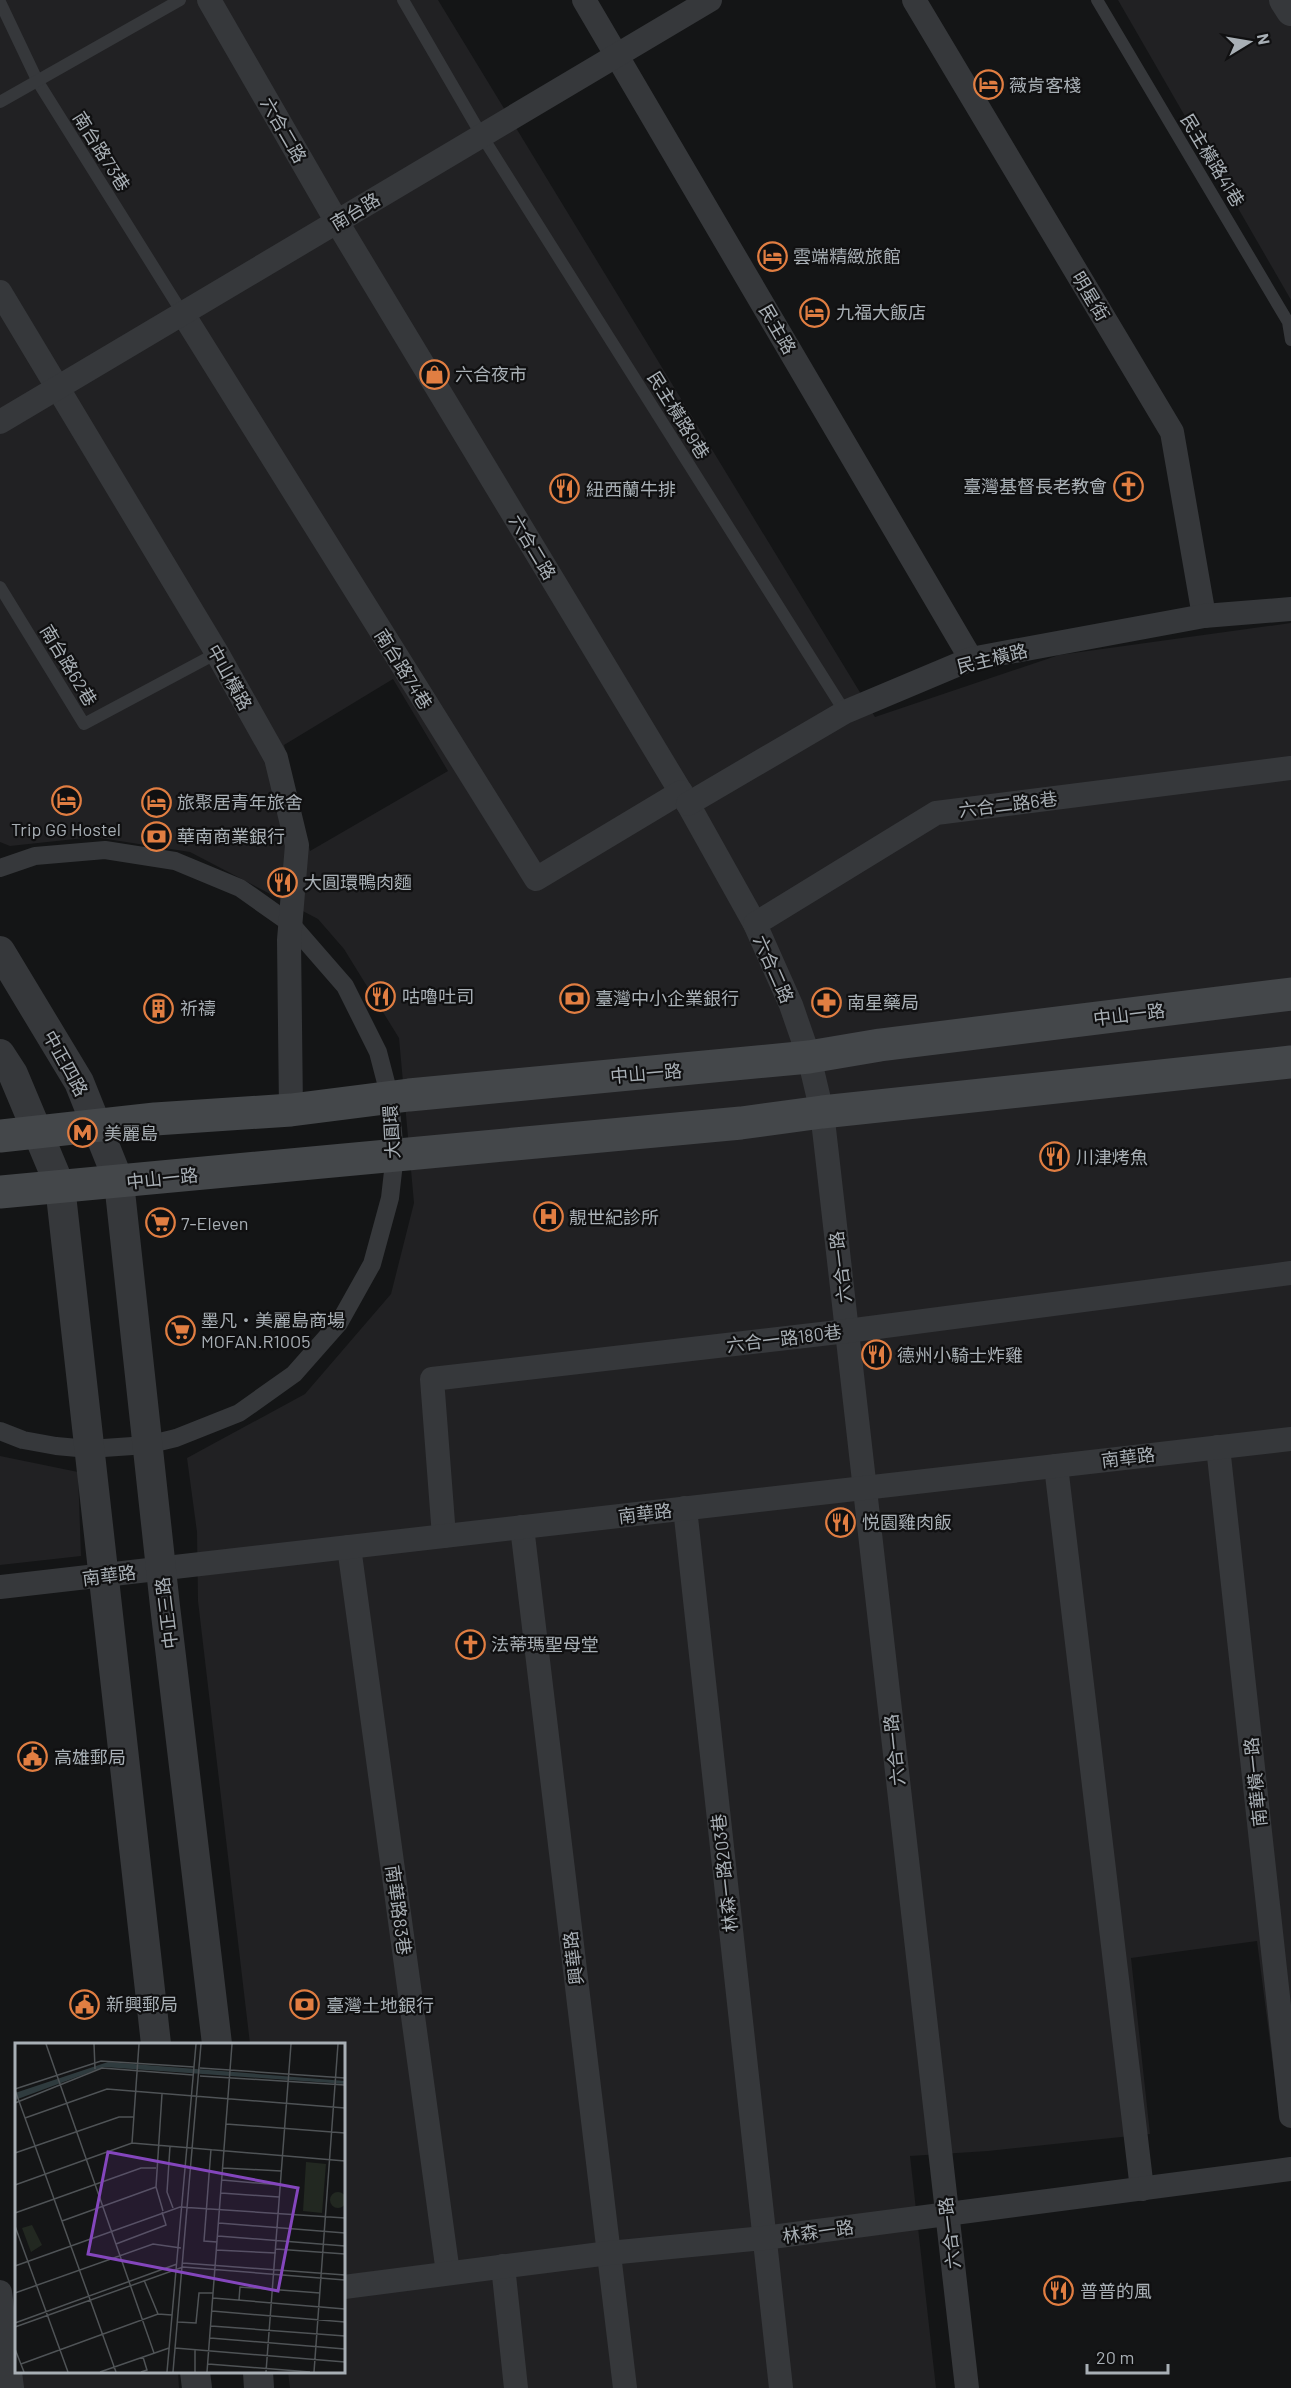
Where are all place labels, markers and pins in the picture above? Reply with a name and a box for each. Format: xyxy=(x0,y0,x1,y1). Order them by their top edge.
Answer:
hotel icon: 薇肯客棧 xyxy=(972,69,1004,101)
place label: 薇肯客棧 xyxy=(1009,74,1081,96)
hotel icon: 雲端精緻旅館 xyxy=(756,240,788,272)
place label: 雲端精緻旅館 xyxy=(793,245,901,267)
hotel icon: 九福大飯店 xyxy=(799,296,831,328)
place label: 九福大飯店 xyxy=(836,301,926,323)
shop icon: 六合夜市 xyxy=(418,358,450,390)
place label: 六合夜市 xyxy=(455,363,527,385)
church icon: 臺灣基督長老教會 xyxy=(1112,470,1144,502)
restaurant icon: 紐西蘭牛排 xyxy=(549,473,581,505)
place label: 臺灣基督長老教會 xyxy=(963,475,1107,497)
place label: 紐西蘭牛排 xyxy=(586,478,676,500)
hotel icon: Trip GG Hostel xyxy=(50,784,82,816)
hotel icon: 旅聚居青年旅舍 xyxy=(140,786,172,818)
place label: 旅聚居青年旅舍 xyxy=(177,791,303,813)
place label: Trip GG Hostel xyxy=(11,818,121,840)
bank icon: 華南商業銀行 xyxy=(140,820,172,852)
place label: 華南商業銀行 xyxy=(177,825,285,847)
restaurant icon: 大圓環鴨肉麵 xyxy=(267,866,299,898)
place label: 大圓環鴨肉麵 xyxy=(304,871,412,893)
restaurant icon: 咕嚕吐司 xyxy=(365,980,397,1012)
bank icon: 臺灣中小企業銀行 xyxy=(558,982,590,1014)
place label: 咕嚕吐司 xyxy=(402,985,474,1007)
pharmacy icon: 南星藥局 xyxy=(810,986,842,1018)
place label: 臺灣中小企業銀行 xyxy=(595,987,739,1009)
place label: 南星藥局 xyxy=(847,991,919,1013)
building icon: 祈禱 xyxy=(143,992,175,1024)
place label: 祈禱 xyxy=(180,997,216,1019)
metro station icon: 美麗島 xyxy=(67,1117,99,1149)
place label: 美麗島 xyxy=(104,1122,158,1144)
restaurant icon: 川津烤魚 xyxy=(1039,1141,1071,1173)
place label: 川津烤魚 xyxy=(1076,1146,1148,1168)
hospital icon: 靚世紀診所 xyxy=(532,1201,564,1233)
place label: 靚世紀診所 xyxy=(569,1206,659,1228)
supermarket icon: 7-Eleven xyxy=(144,1207,176,1239)
place label: 7-Eleven xyxy=(181,1212,249,1234)
place label: 墨凡・美麗島商場 MOFAN.R10O5 xyxy=(201,1309,345,1352)
supermarket icon: 墨凡・美麗島商場 MOFAN.R10O5 xyxy=(164,1314,196,1346)
restaurant icon: 德州小騎士炸雞 xyxy=(860,1339,892,1371)
place label: 德州小騎士炸雞 xyxy=(897,1344,1023,1366)
restaurant icon: 悦園雞肉飯 xyxy=(825,1506,857,1538)
place label: 悦園雞肉飯 xyxy=(862,1511,952,1533)
church icon: 法蒂瑪聖母堂 xyxy=(454,1628,486,1660)
place label: 法蒂瑪聖母堂 xyxy=(491,1633,599,1655)
public building icon: 高雄郵局 xyxy=(17,1741,49,1773)
place label: 高雄郵局 xyxy=(54,1746,126,1768)
public building icon: 新興郵局 xyxy=(69,1988,101,2020)
bank icon: 臺灣土地銀行 xyxy=(289,1989,321,2021)
place label: 新興郵局 xyxy=(106,1993,178,2015)
place label: 臺灣土地銀行 xyxy=(326,1994,434,2016)
restaurant icon: 普普的風 xyxy=(1043,2275,1075,2307)
place label: 普普的風 xyxy=(1080,2280,1152,2302)

